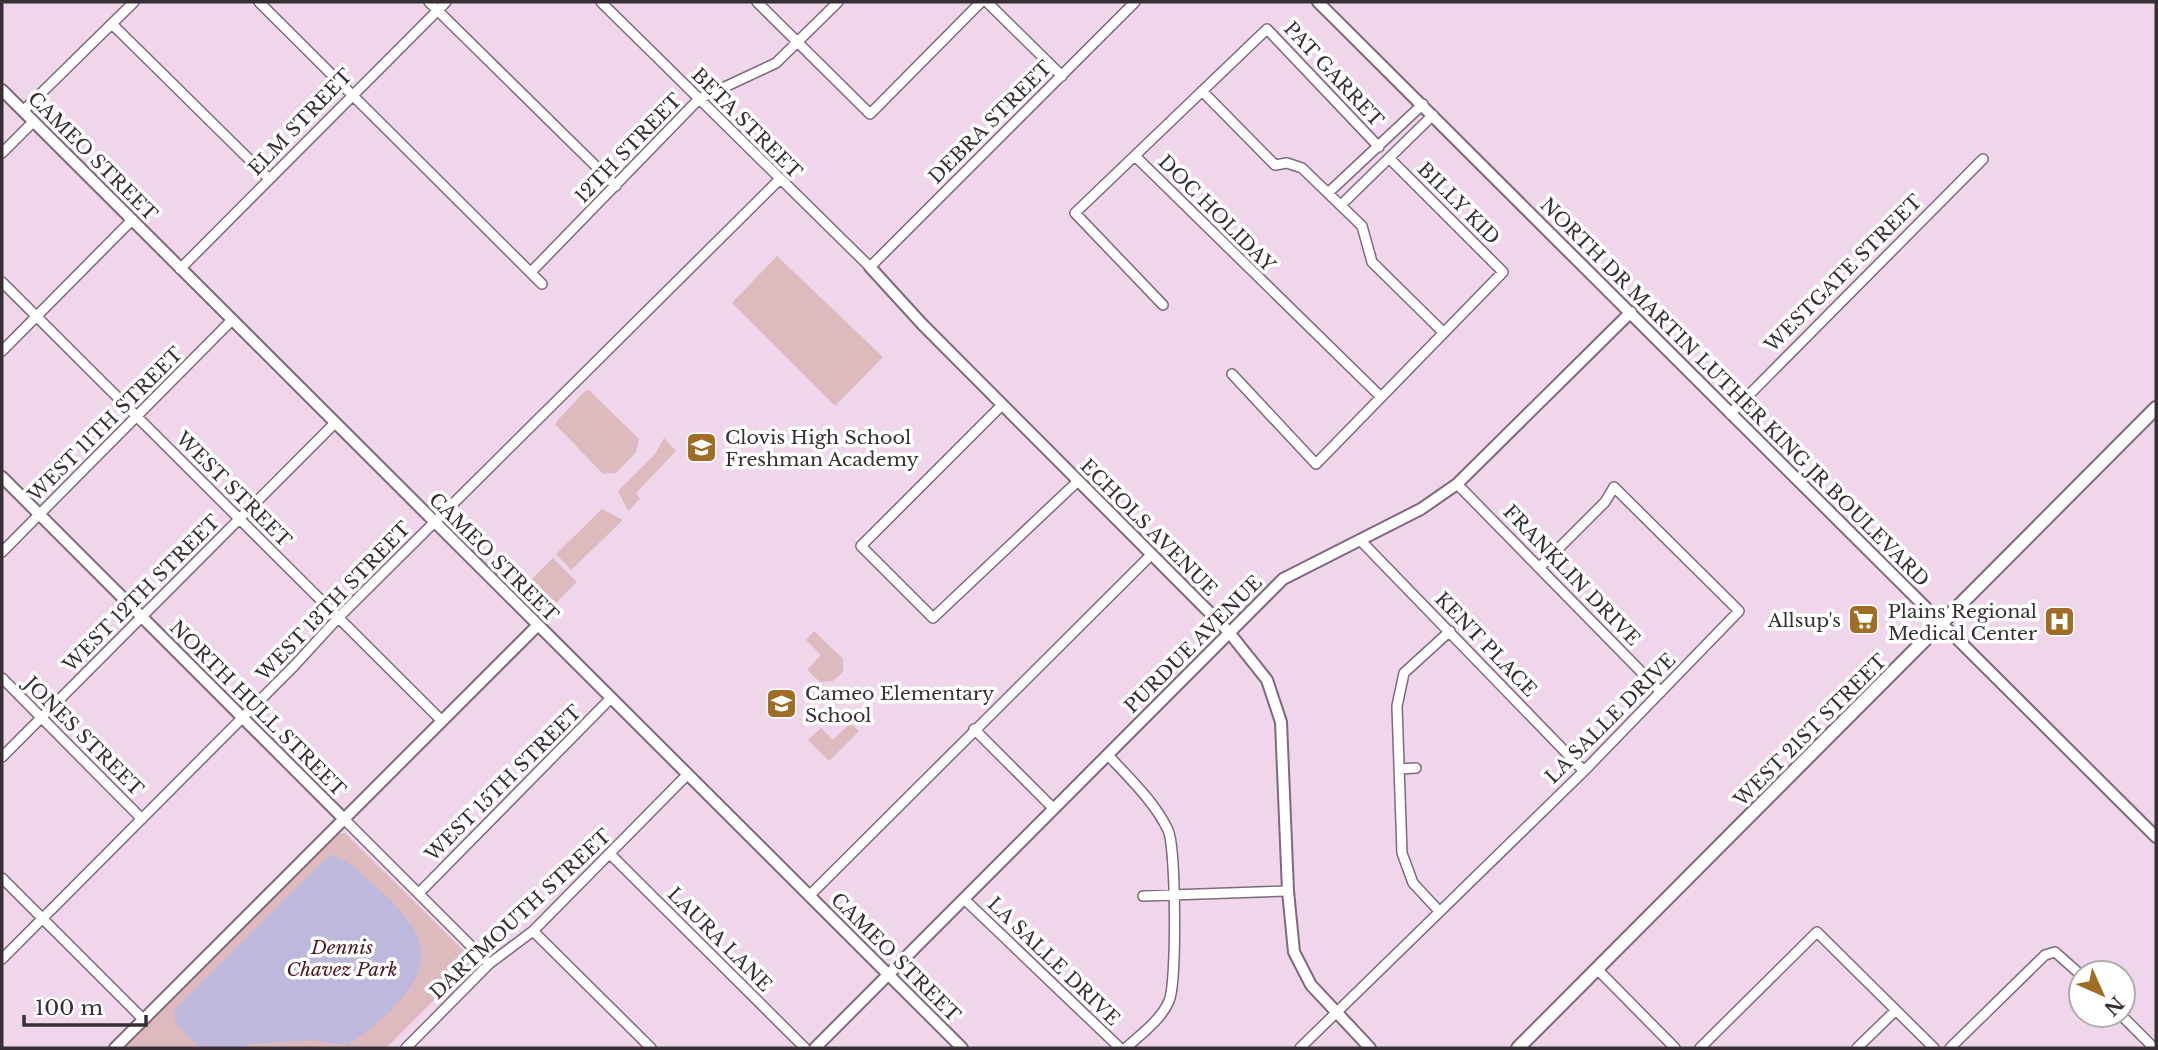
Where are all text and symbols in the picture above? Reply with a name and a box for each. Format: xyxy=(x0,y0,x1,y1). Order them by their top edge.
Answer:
street label: PAT GARRET xyxy=(1279,17,1388,132)
street label: DEBRA STREET xyxy=(924,56,1057,189)
street label: BETA STREET xyxy=(687,63,807,183)
street label: ELM STREET xyxy=(244,64,357,180)
street label: CAMEO STREET xyxy=(23,87,162,226)
street label: 12TH STREET xyxy=(570,89,687,208)
street label: DOC HOLIDAY xyxy=(1153,150,1280,277)
street label: BILLY KID xyxy=(1413,158,1504,249)
street label: WESTGATE STREET xyxy=(1759,190,1927,357)
street label: NORTH DR MARTIN LUTHER KING JR BOULEVARD xyxy=(1536,193,1934,591)
street label: WEST 11TH STREET xyxy=(23,342,187,507)
street label: WEST STREET xyxy=(170,426,296,552)
place label: Clovis High School Freshman Academy xyxy=(725,426,919,471)
school or university icon: Clovis High School Freshman Academy xyxy=(685,431,719,465)
street label: ECHOLS AVENUE xyxy=(1075,454,1222,601)
street label: CAMEO STREET xyxy=(424,488,563,627)
street label: FRANKLIN DRIVE xyxy=(1499,500,1645,650)
street label: WEST 12TH STREET xyxy=(58,510,224,677)
street label: WEST 13TH STREET xyxy=(251,517,415,686)
street label: PURDUE AVENUE xyxy=(1120,571,1267,718)
street label: KENT PLACE xyxy=(1430,587,1541,701)
place label: Plains Regional Medical Center xyxy=(1888,600,2037,645)
supermarket icon: Allsup's xyxy=(1847,603,1881,637)
hospital icon: Plains Regional Medical Center xyxy=(2043,605,2077,639)
place label: Allsup's xyxy=(1767,609,1841,632)
street label: NORTH HULL STREET xyxy=(165,616,350,801)
street label: LA SALLE DRIVE xyxy=(1540,648,1680,788)
street label: WEST 21ST STREET xyxy=(1729,649,1891,812)
street label: JONES STREET xyxy=(17,670,148,801)
place label: Cameo Elementary School xyxy=(805,682,994,727)
school or university icon: Cameo Elementary School xyxy=(765,687,799,721)
street label: WEST 15TH STREET xyxy=(420,701,586,867)
street label: DARTMOUTH STREET xyxy=(425,825,615,1004)
street label: LAURA LANE xyxy=(663,882,777,996)
street label: CAMEO STREET xyxy=(826,888,965,1027)
street label: LA SALLE DRIVE xyxy=(983,892,1124,1030)
park label: Dennis Chavez Park xyxy=(286,936,398,981)
north arrow xyxy=(2067,959,2137,1029)
scale bar xyxy=(24,984,147,1028)
text: N xyxy=(2099,991,2128,1020)
text: 100 m xyxy=(35,995,103,1021)

